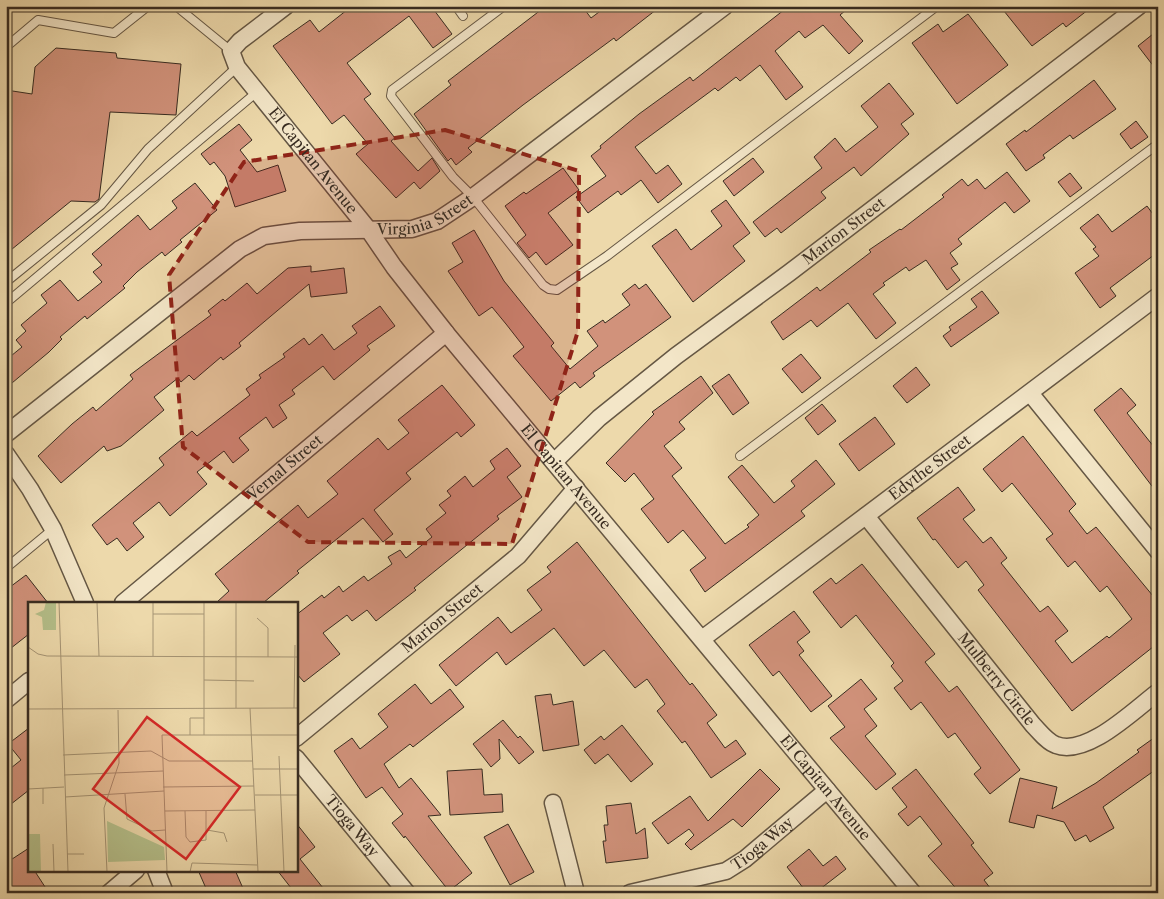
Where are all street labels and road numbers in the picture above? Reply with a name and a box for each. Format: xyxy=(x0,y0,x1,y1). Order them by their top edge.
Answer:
street label: El Capitan Avenue xyxy=(265,103,362,218)
street label: Virginia Street xyxy=(376,190,477,239)
street label: Marion Street xyxy=(798,193,889,268)
street label: El Capitan Avenue xyxy=(517,420,616,533)
street label: Vernal Street xyxy=(242,430,327,505)
street label: Edythe Street xyxy=(885,430,975,504)
street label: Marion Street xyxy=(398,579,487,657)
street label: Mulberry Circle xyxy=(954,629,1040,729)
street label: El Capitan Avenue xyxy=(776,731,875,844)
street label: Tioga Way xyxy=(321,791,384,861)
street label: Tioga Way xyxy=(728,812,798,874)

